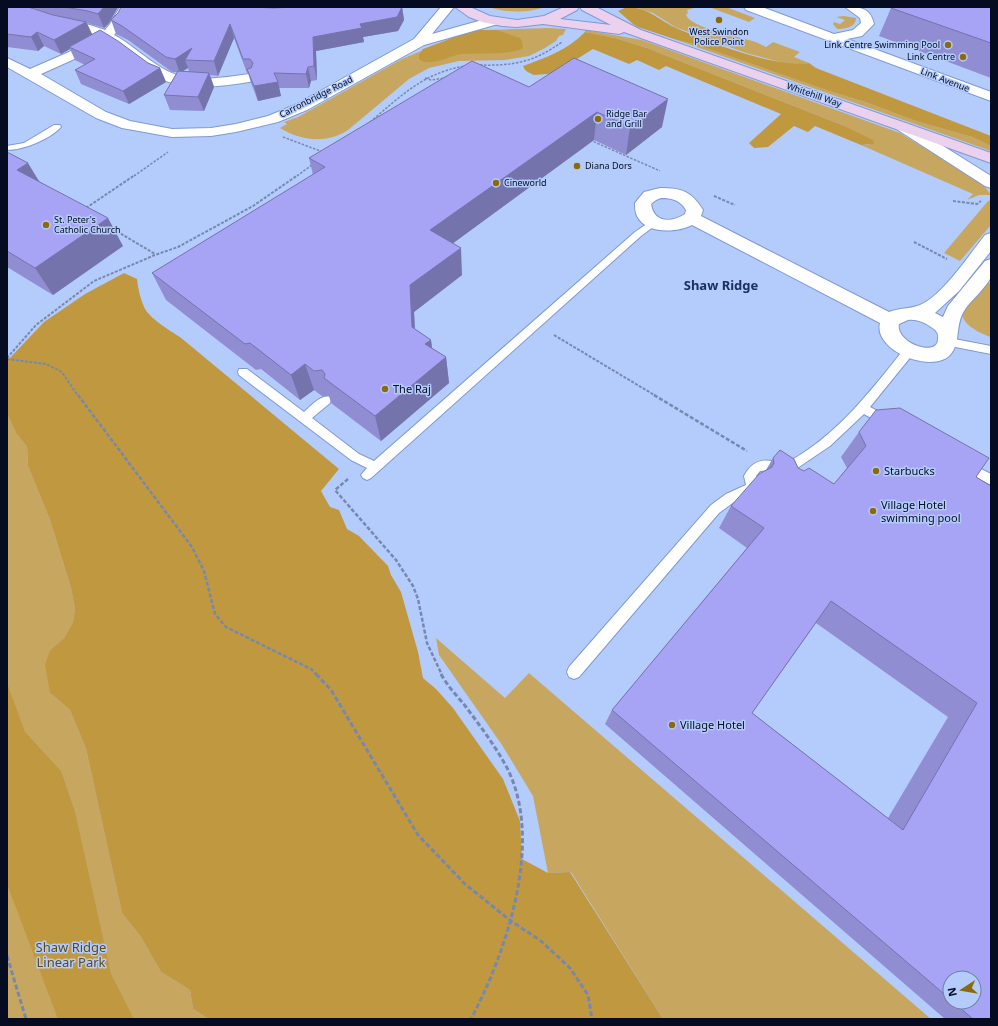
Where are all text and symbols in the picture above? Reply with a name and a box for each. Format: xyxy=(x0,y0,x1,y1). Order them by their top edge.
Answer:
marker: West Swindon Police Point xyxy=(714,15,724,25)
place label: West Swindon Police Point xyxy=(689,25,749,48)
place label: Link Centre Swimming Pool xyxy=(824,38,940,51)
marker: Link Centre Swimming Pool xyxy=(943,40,953,50)
place label: Link Centre xyxy=(907,50,955,63)
marker: Link Centre xyxy=(958,52,968,62)
street label: Link Avenue xyxy=(919,64,971,95)
street label: Carronbridge Road xyxy=(277,72,355,121)
street label: Whitehill Way xyxy=(785,79,844,110)
place label: Ridge Bar and Grill xyxy=(606,107,647,130)
marker: Ridge Bar and Grill xyxy=(593,114,603,124)
place label: Diana Dors xyxy=(585,159,632,172)
marker: Diana Dors xyxy=(572,161,582,171)
place label: Cineworld xyxy=(504,176,547,189)
marker: Cineworld xyxy=(491,178,501,188)
place label: St. Peter's Catholic Church xyxy=(54,213,121,236)
marker: St. Peter's Catholic Church xyxy=(41,220,51,230)
district label: Shaw Ridge xyxy=(684,276,758,294)
place label: The Raj xyxy=(393,381,431,396)
marker: The Raj xyxy=(380,384,390,394)
place label: Starbucks xyxy=(884,463,935,478)
marker: Starbucks xyxy=(871,466,881,476)
place label: Village Hotel swimming pool xyxy=(881,497,961,525)
marker: Village Hotel swimming pool xyxy=(868,506,878,516)
place label: Village Hotel xyxy=(680,717,745,732)
marker: Village Hotel xyxy=(667,720,677,730)
park label: Shaw Ridge Linear Park xyxy=(36,938,106,971)
north arrow xyxy=(942,970,982,1010)
text: N xyxy=(943,986,960,998)

